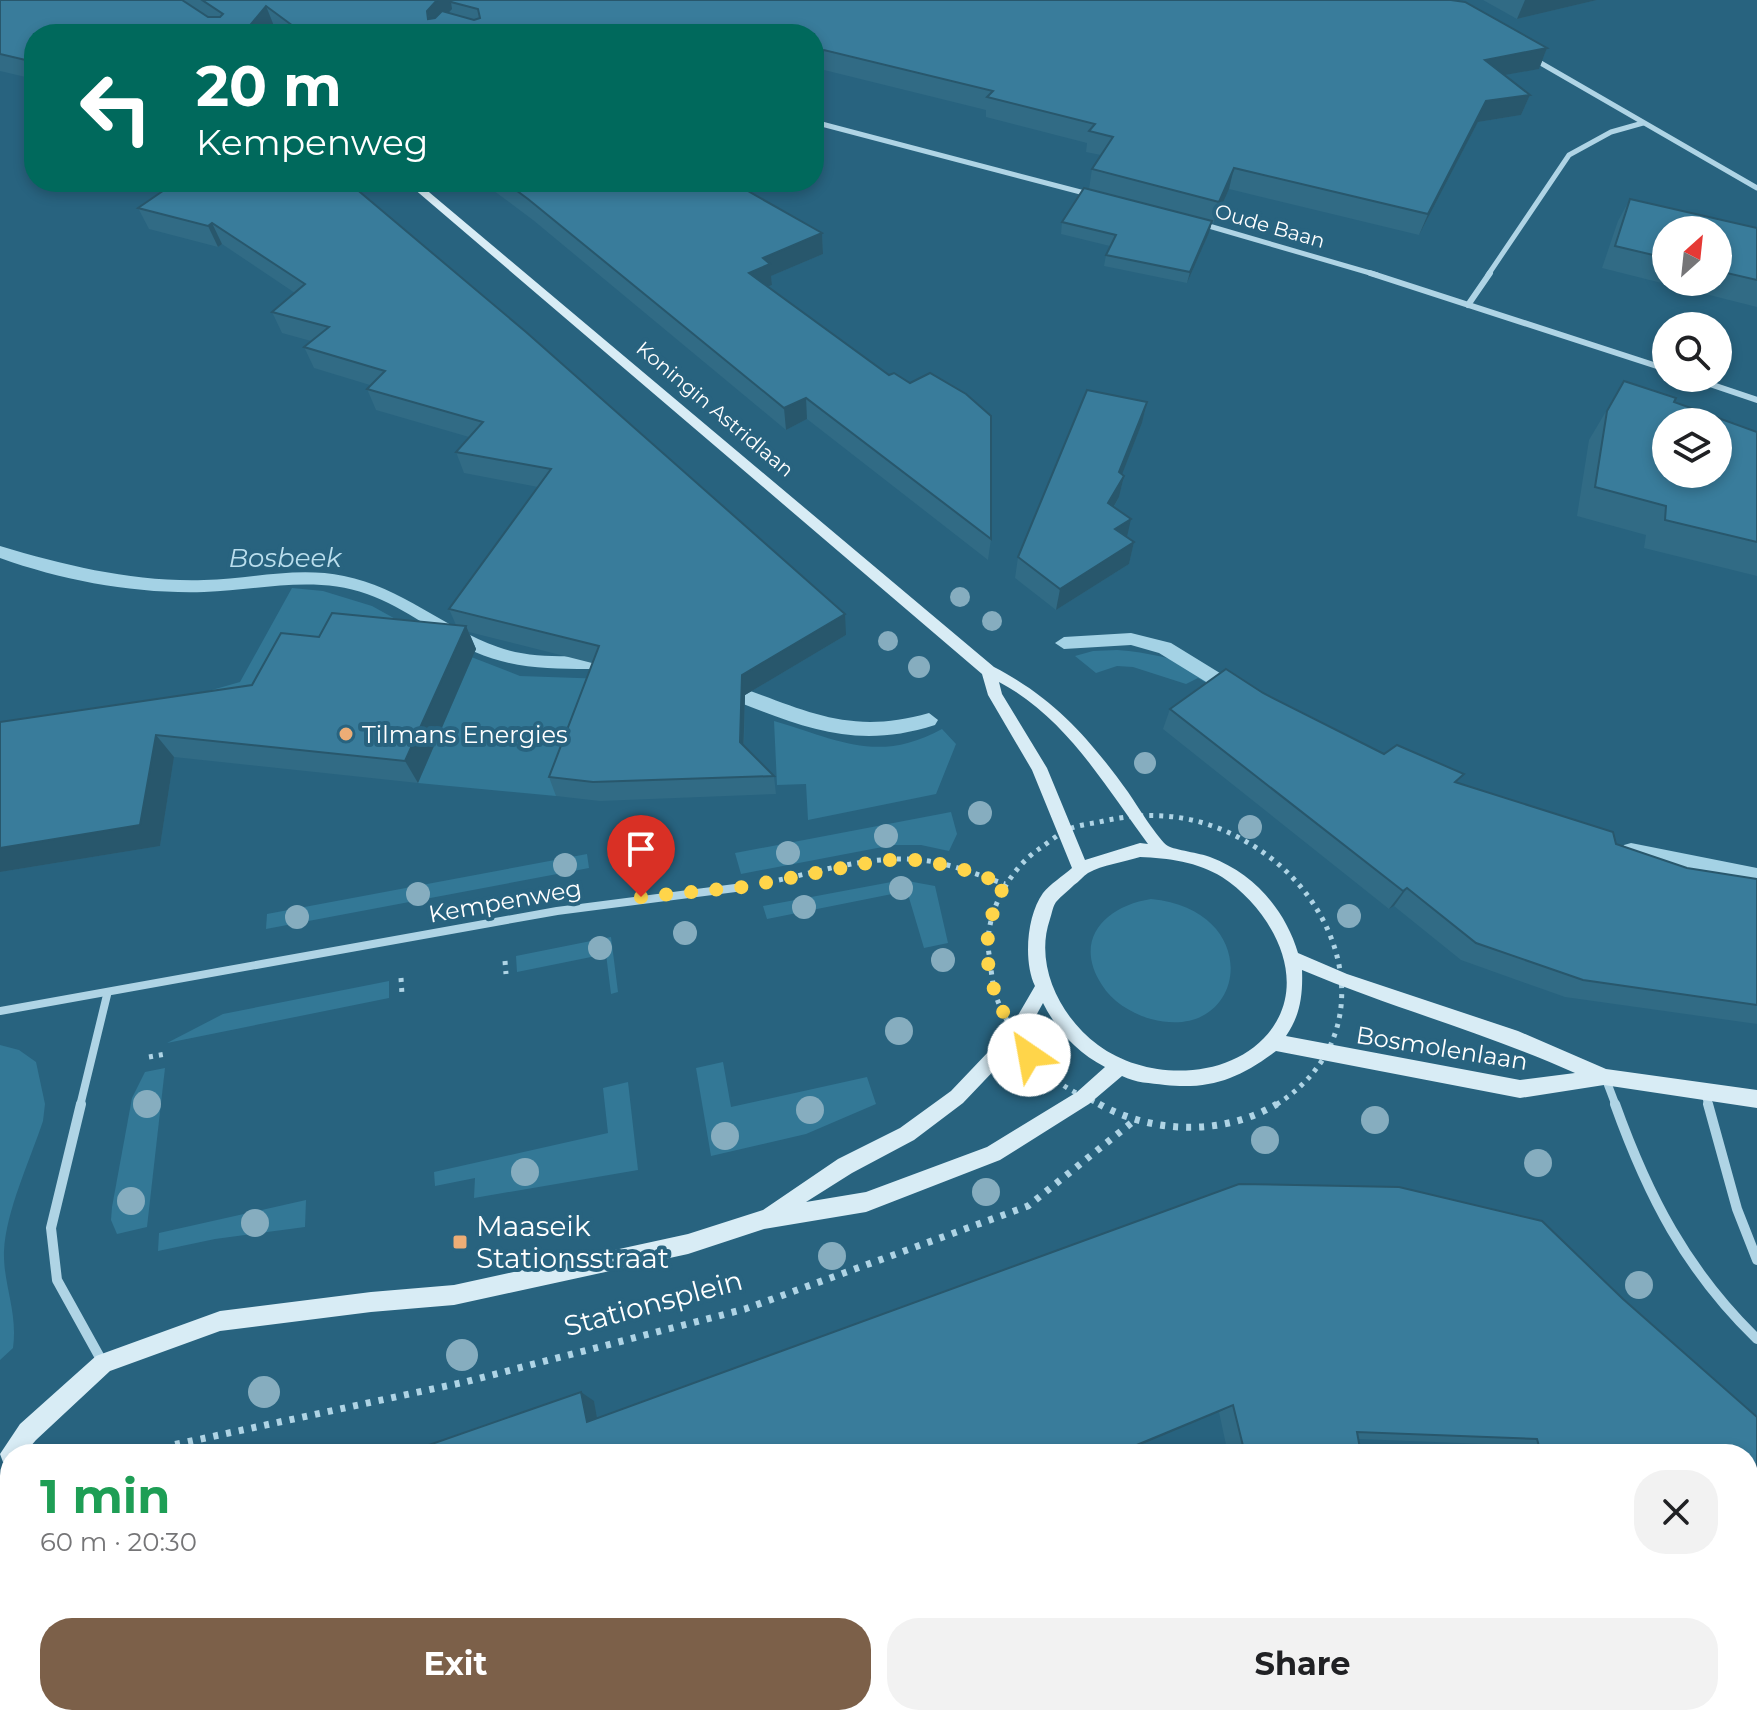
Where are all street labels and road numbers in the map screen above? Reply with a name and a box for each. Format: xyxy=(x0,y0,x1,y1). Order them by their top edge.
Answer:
street label: Oude Baan xyxy=(1212,199,1328,253)
street label: Koningin Astridlaan xyxy=(631,336,799,482)
street label: Kempenweg xyxy=(426,873,584,929)
street label: Bosmolenlaan xyxy=(1354,1020,1530,1076)
street label: Stationsplein xyxy=(560,1263,746,1343)

